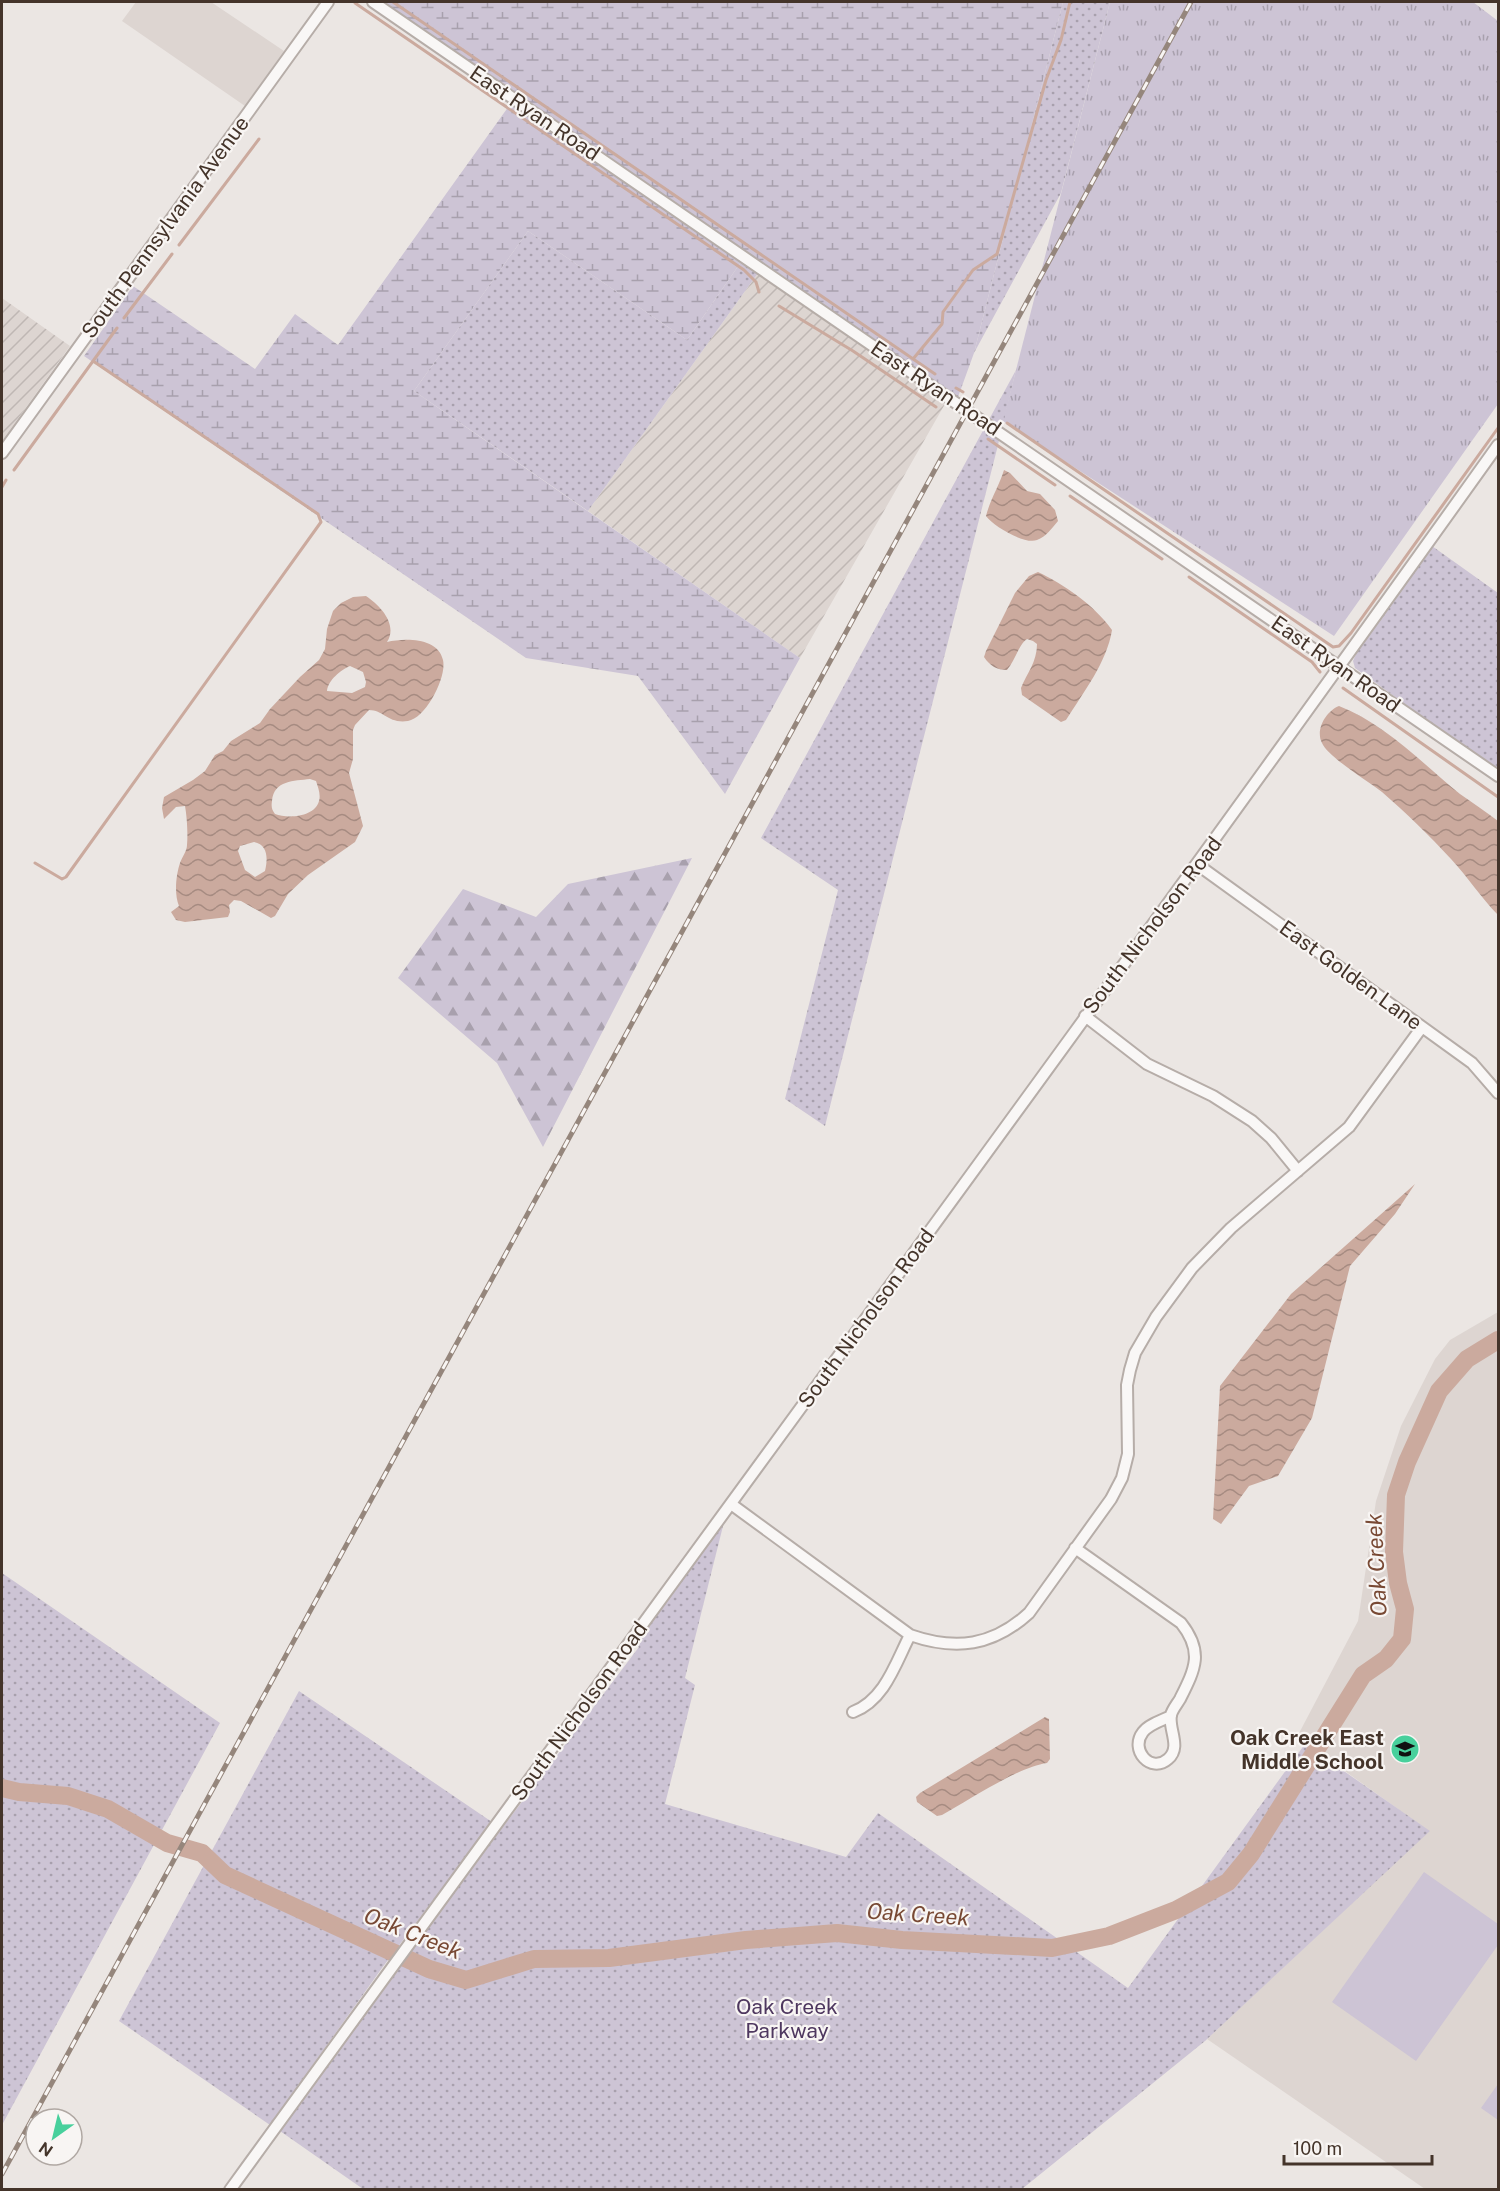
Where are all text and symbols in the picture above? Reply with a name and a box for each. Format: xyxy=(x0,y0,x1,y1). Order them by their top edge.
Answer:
street label: East Ryan Road xyxy=(465,60,605,166)
street label: South Pennsylvania Avenue xyxy=(76,111,254,343)
street label: East Ryan Road xyxy=(866,335,1006,441)
street label: East Ryan Road xyxy=(1267,610,1405,718)
street label: South Nicholson Road xyxy=(1077,832,1227,1018)
street label: East Golden Lane xyxy=(1275,915,1427,1035)
street label: South Nicholson Road xyxy=(793,1224,939,1412)
water label: Oak Creek xyxy=(1360,1513,1392,1617)
street label: South Nicholson Road xyxy=(506,1617,652,1805)
place label: Oak Creek East Middle School xyxy=(1230,1725,1384,1774)
school or university icon: Oak Creek East Middle School xyxy=(1389,1733,1421,1765)
water label: Oak Creek xyxy=(866,1897,970,1931)
water label: Oak Creek xyxy=(360,1902,466,1964)
park label: Oak Creek Parkway xyxy=(736,1994,838,2043)
north arrow xyxy=(24,2107,84,2167)
scale bar xyxy=(1284,2128,1432,2166)
text: N xyxy=(35,2138,56,2160)
text: 100 m xyxy=(1293,2138,1342,2159)

